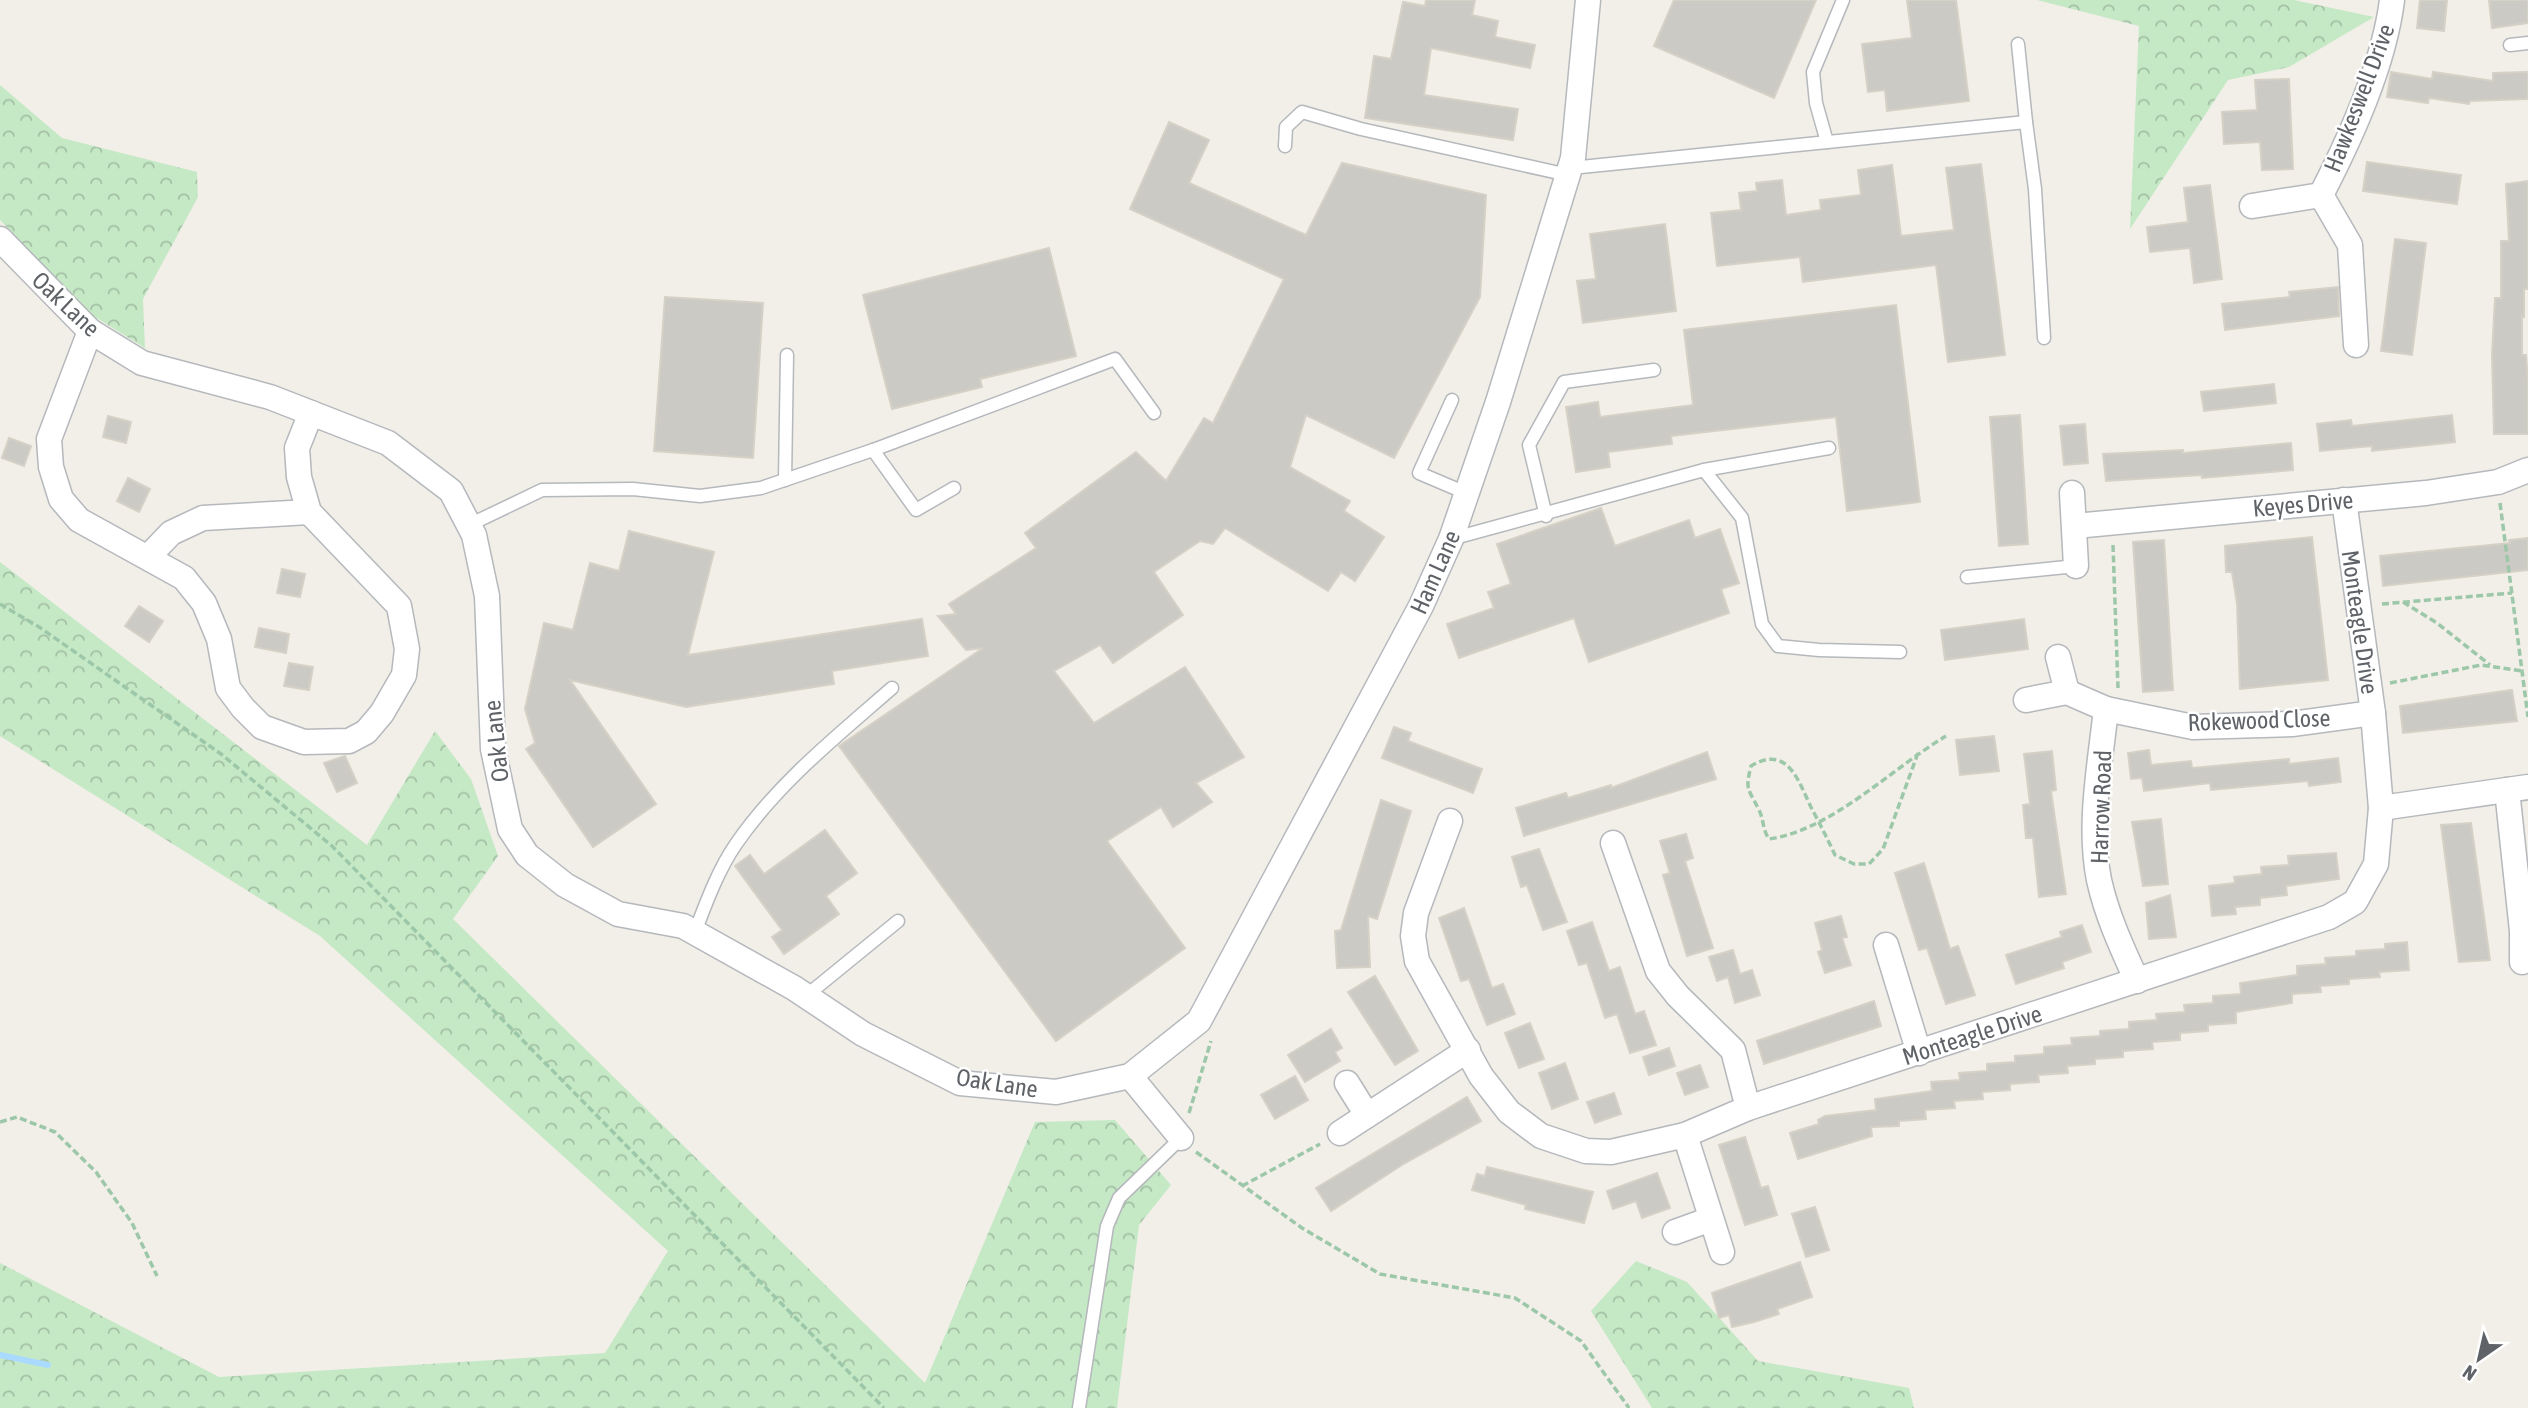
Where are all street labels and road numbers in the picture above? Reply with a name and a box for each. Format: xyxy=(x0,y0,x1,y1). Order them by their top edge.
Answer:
street label: Hawkeswell Drive xyxy=(2318,20,2400,176)
street label: Oak Lane xyxy=(27,266,105,342)
street label: Keyes Drive xyxy=(2252,486,2354,522)
street label: Ham Lane xyxy=(1405,526,1465,618)
street label: Monteagle Drive xyxy=(2337,548,2383,696)
street label: Oak Lane xyxy=(478,699,514,783)
street label: Rokewood Close xyxy=(2187,704,2331,736)
street label: Harrow Road xyxy=(2086,750,2116,864)
street label: Monteagle Drive xyxy=(1899,1000,2045,1070)
street label: Oak Lane xyxy=(954,1063,1040,1103)

